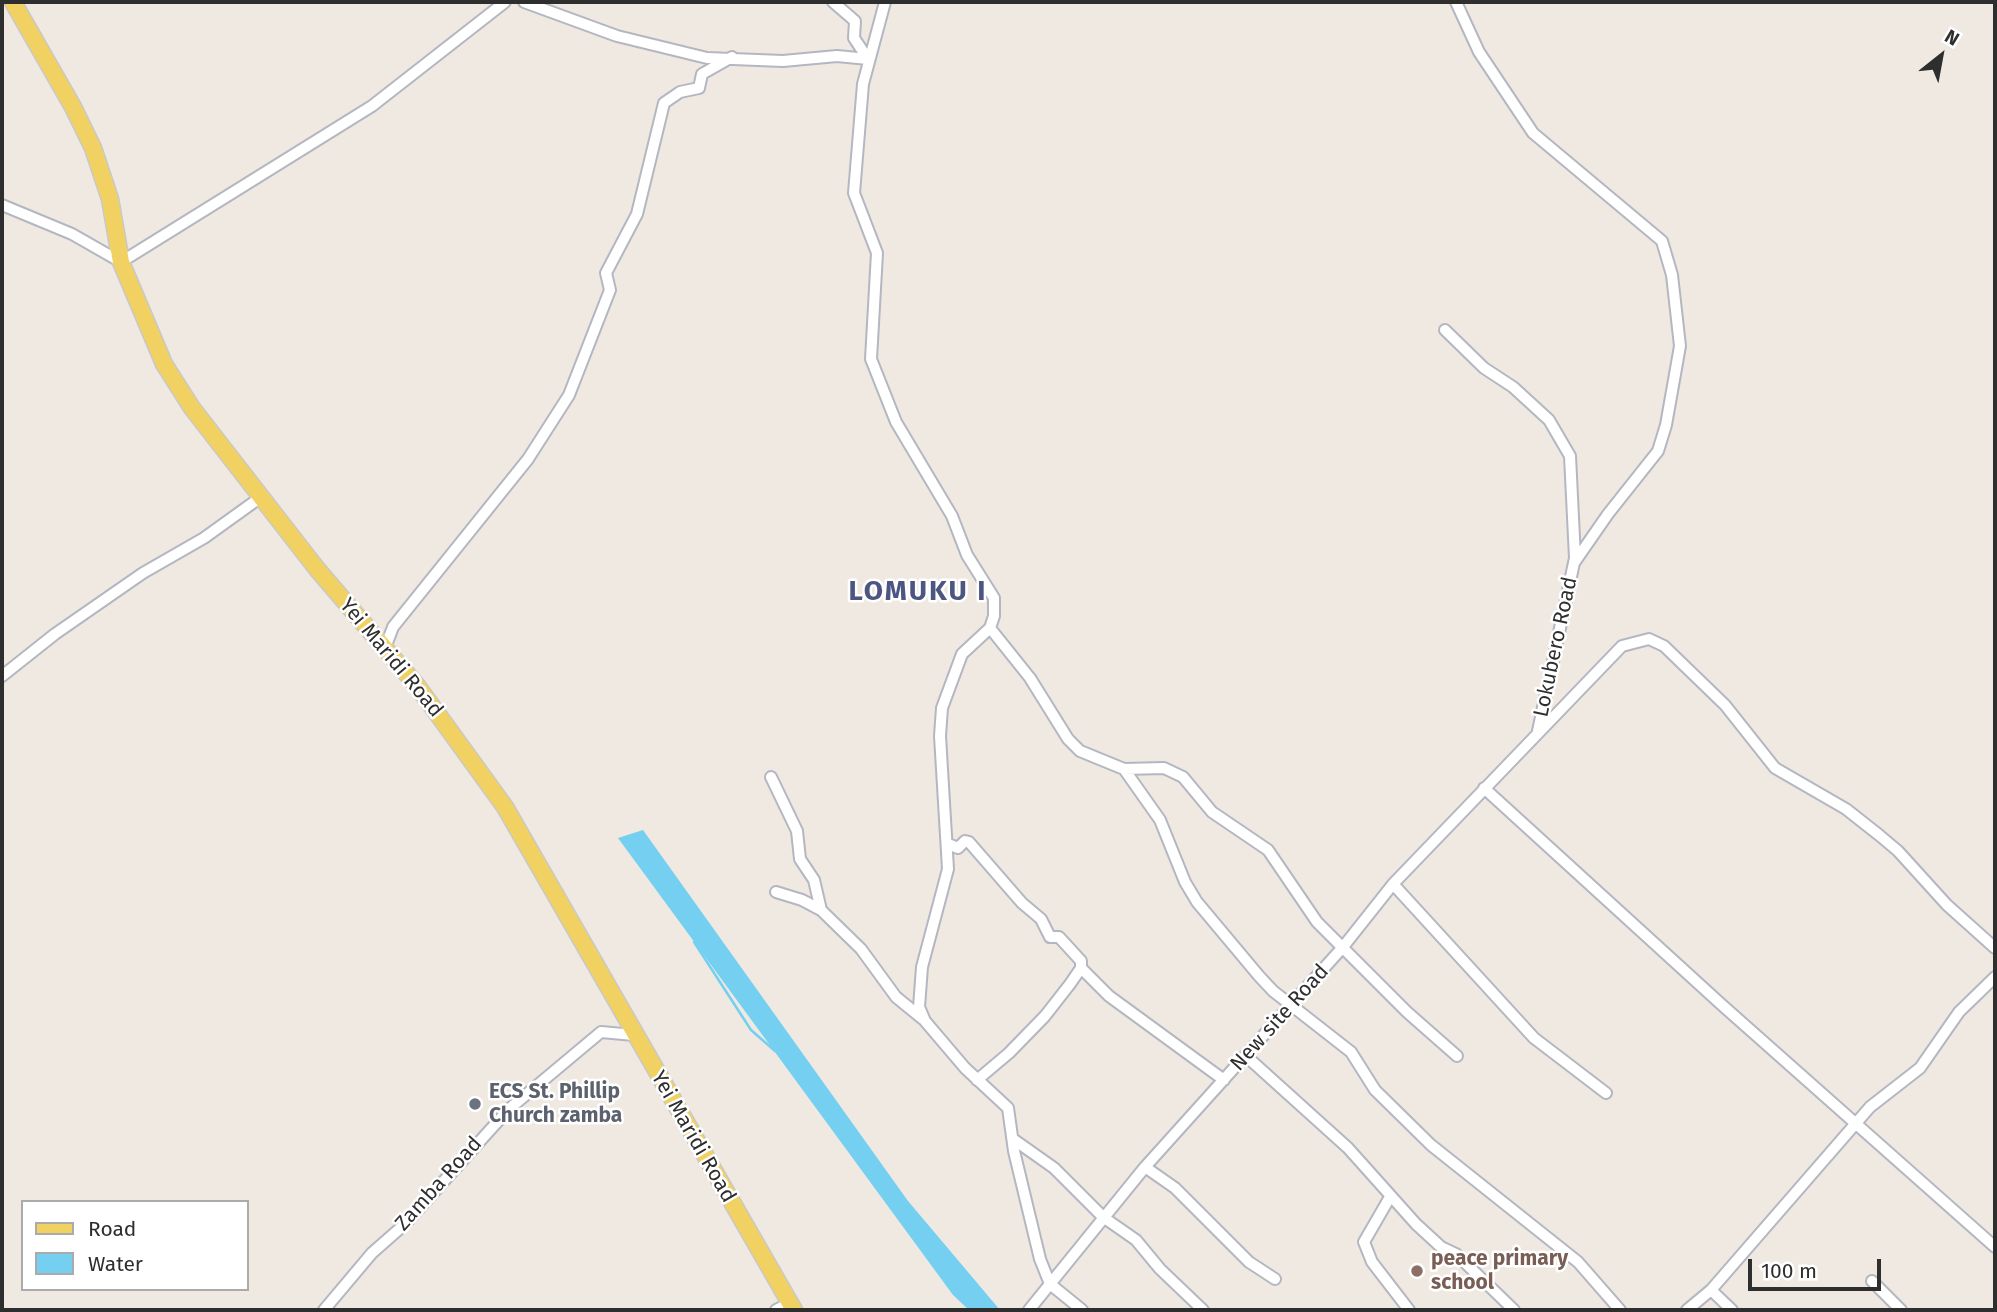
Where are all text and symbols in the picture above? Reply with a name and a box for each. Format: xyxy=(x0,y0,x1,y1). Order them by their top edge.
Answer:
north arrow xyxy=(1906,21,1976,91)
text: N xyxy=(1941,24,1963,51)
district label: LOMUKU I xyxy=(849,575,987,609)
street label: Lokubero Road xyxy=(1529,575,1583,719)
street label: Yei Maridi Road xyxy=(334,593,448,723)
street label: New site Road xyxy=(1226,959,1334,1077)
street label: Yei Maridi Road xyxy=(645,1067,741,1207)
place label: ECS St. Phillip Church zamba xyxy=(489,1079,622,1129)
marker: ECS St. Phillip Church zamba xyxy=(467,1096,483,1112)
street label: Zamba Road xyxy=(390,1132,488,1236)
legend xyxy=(21,1200,248,1291)
text: Road xyxy=(88,1216,136,1242)
place label: peace primary school xyxy=(1431,1246,1568,1296)
scale bar xyxy=(1752,1246,1885,1290)
text: Water xyxy=(88,1251,143,1277)
text: 100 m xyxy=(1761,1258,1817,1284)
marker: peace primary school xyxy=(1409,1263,1425,1279)

